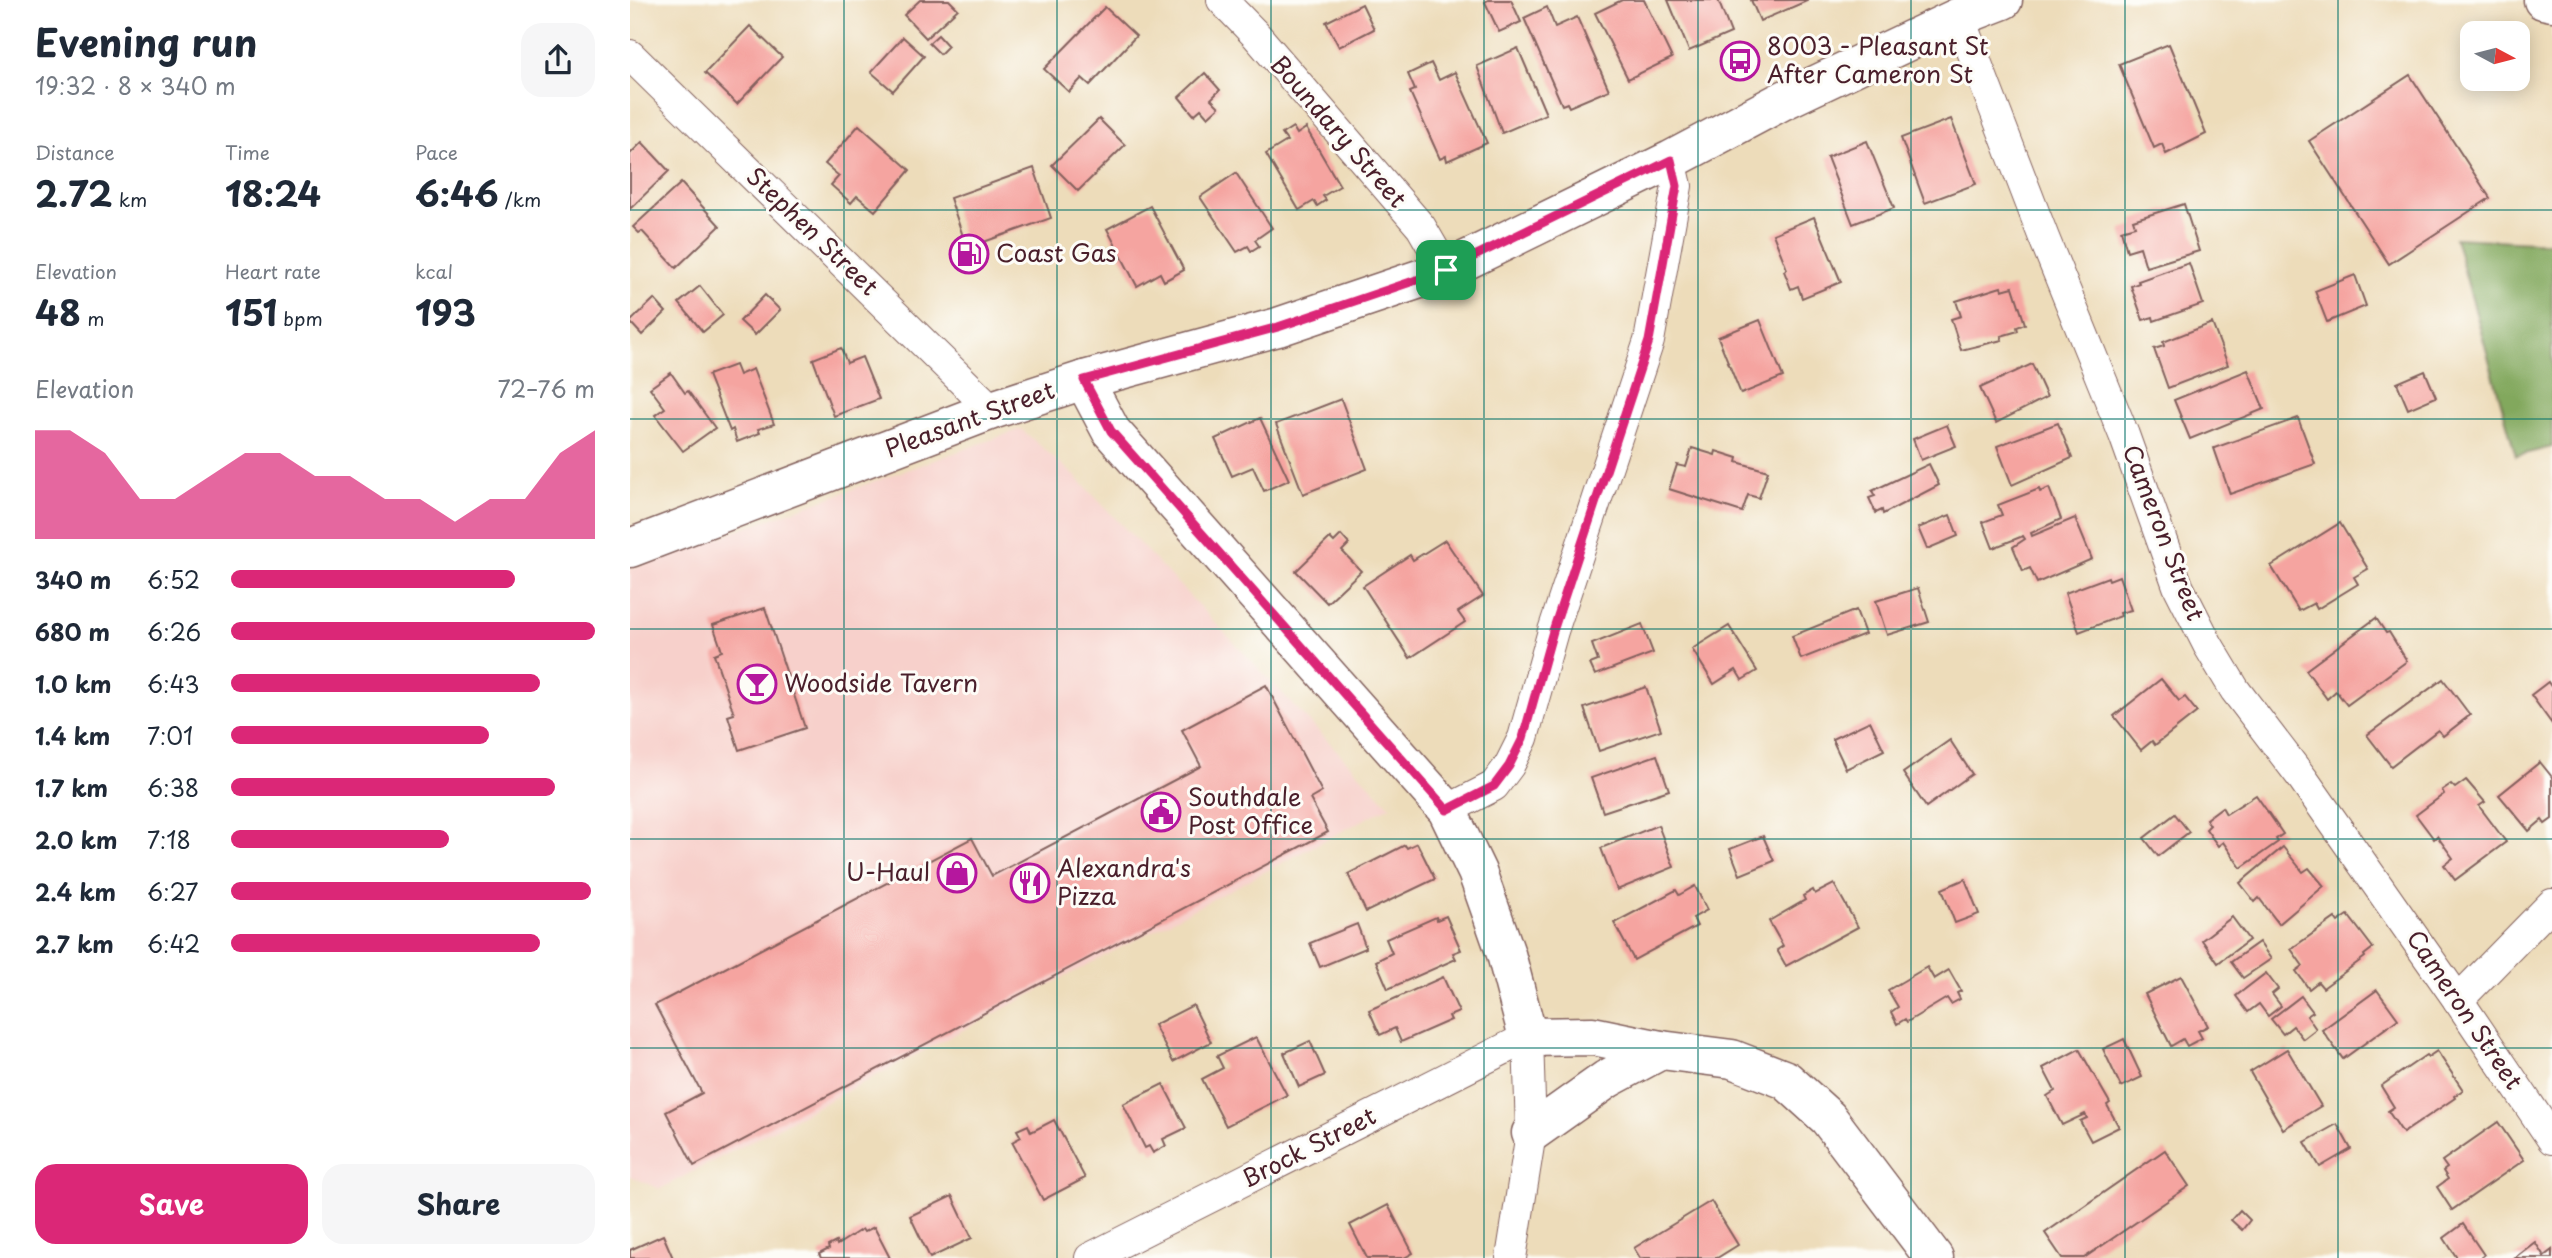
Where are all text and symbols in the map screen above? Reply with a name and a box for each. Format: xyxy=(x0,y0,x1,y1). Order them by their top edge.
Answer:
text: Evening run xyxy=(35,13,257,70)
north arrow xyxy=(2460,21,2530,91)
map controls xyxy=(2460,21,2530,91)
button: share xyxy=(521,23,595,97)
place label: 8003 - Pleasant St After Cameron St xyxy=(1767,27,1989,91)
bus stop icon: 8003 - Pleasant St After Cameron St xyxy=(1719,40,1761,82)
street label: Boundary Street xyxy=(1263,47,1416,215)
text: 19:32 · 8 × 340 m xyxy=(35,68,236,103)
text: Distance xyxy=(35,138,115,166)
text: Time xyxy=(225,138,270,166)
text: Pace xyxy=(415,138,458,166)
street label: Stephen Street xyxy=(739,158,888,303)
text: 2.72 xyxy=(35,166,112,219)
text: 18:24 xyxy=(225,166,321,219)
text: 6:46 xyxy=(415,166,499,219)
text: km xyxy=(112,185,147,213)
text: /km xyxy=(499,185,541,213)
fuel station icon: Coast Gas xyxy=(948,233,990,275)
place label: Coast Gas xyxy=(996,234,1117,270)
pin xyxy=(1416,240,1476,300)
icon: arrive xyxy=(1427,251,1465,289)
text: Elevation xyxy=(35,257,117,285)
text: Heart rate xyxy=(225,257,321,285)
text: kcal xyxy=(415,257,453,285)
text: 48 xyxy=(35,285,81,338)
text: 151 xyxy=(225,285,277,338)
text: 193 xyxy=(415,285,476,338)
text: m xyxy=(81,304,104,332)
text: bpm xyxy=(277,304,323,332)
text: Elevation xyxy=(35,371,134,406)
text: 72–76 m xyxy=(497,371,595,406)
street label: Pleasant Street xyxy=(879,371,1059,466)
street label: Cameron Street xyxy=(2115,439,2215,626)
text: 340 m xyxy=(35,562,111,597)
text: 6:52 xyxy=(147,562,200,597)
text: 680 m xyxy=(35,614,110,649)
text: 6:26 xyxy=(147,614,201,649)
bar icon: Woodside Tavern xyxy=(736,663,778,705)
place label: Woodside Tavern xyxy=(784,664,978,700)
text: 1.0 km xyxy=(35,666,112,701)
text: 6:43 xyxy=(147,666,200,701)
text: 1.4 km xyxy=(35,718,110,753)
text: 7:01 xyxy=(147,718,193,753)
text: 1.7 km xyxy=(35,770,108,805)
text: 6:38 xyxy=(147,770,199,805)
place label: Southdale Post Office xyxy=(1188,778,1313,842)
public building icon: Southdale Post Office xyxy=(1140,791,1182,833)
text: 2.0 km xyxy=(35,822,117,857)
text: 7:18 xyxy=(147,822,191,857)
place label: Alexandra's Pizza xyxy=(1057,849,1191,913)
shop icon: U-Haul xyxy=(936,852,978,894)
place label: U-Haul xyxy=(846,853,930,889)
restaurant icon: Alexandra's Pizza xyxy=(1009,862,1051,904)
text: 2.4 km xyxy=(35,874,116,909)
text: 6:27 xyxy=(147,874,198,909)
street label: Cameron Street xyxy=(2399,922,2533,1096)
text: 2.7 km xyxy=(35,926,114,961)
text: 6:42 xyxy=(147,926,200,961)
street label: Brock Street xyxy=(1235,1097,1382,1196)
button: Save xyxy=(35,1164,308,1244)
button: Share xyxy=(322,1164,595,1244)

